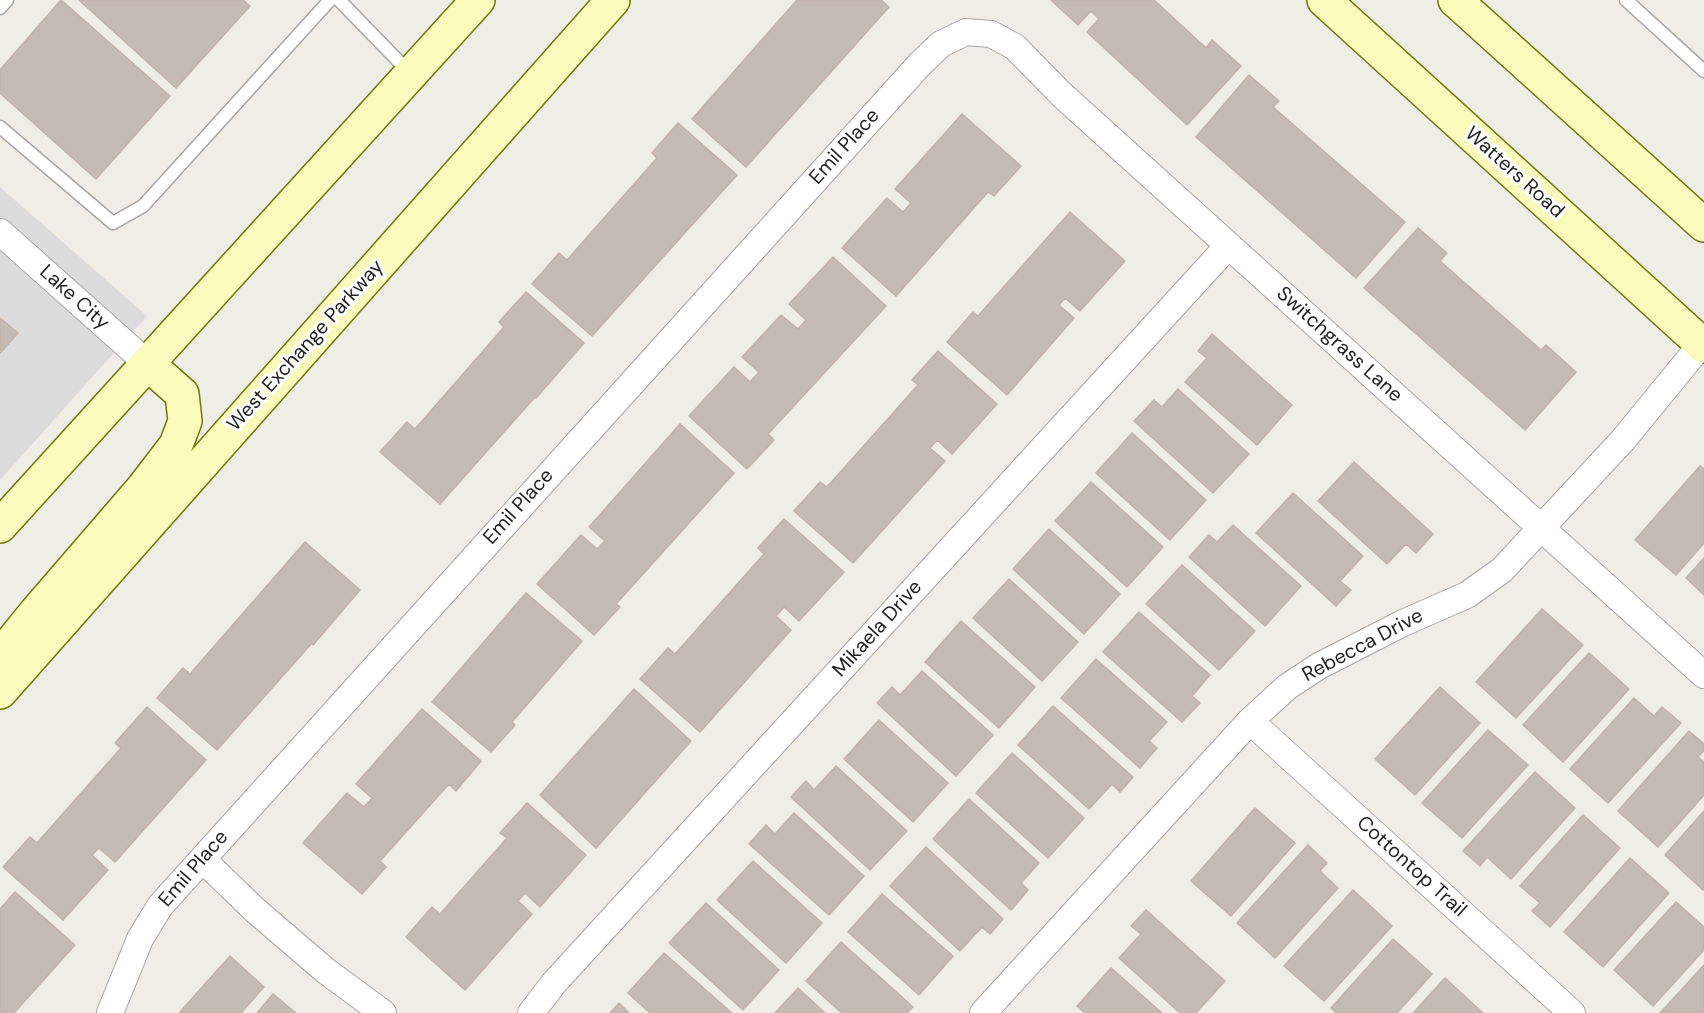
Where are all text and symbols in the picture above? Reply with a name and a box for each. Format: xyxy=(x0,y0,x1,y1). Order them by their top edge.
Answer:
street label: Emil Place xyxy=(805,104,885,190)
street label: Watters Road xyxy=(1460,122,1568,224)
street label: West Exchange Parkway xyxy=(223,255,389,437)
street label: Lake City xyxy=(34,260,114,336)
street label: Switchgrass Lane xyxy=(1271,282,1407,408)
street label: Emil Place xyxy=(479,464,559,550)
street label: Mikaela Drive xyxy=(828,576,928,682)
street label: Rebecca Drive xyxy=(1299,604,1427,688)
street label: Cottontop Trail xyxy=(1351,811,1471,923)
street label: Emil Place xyxy=(154,826,234,912)

